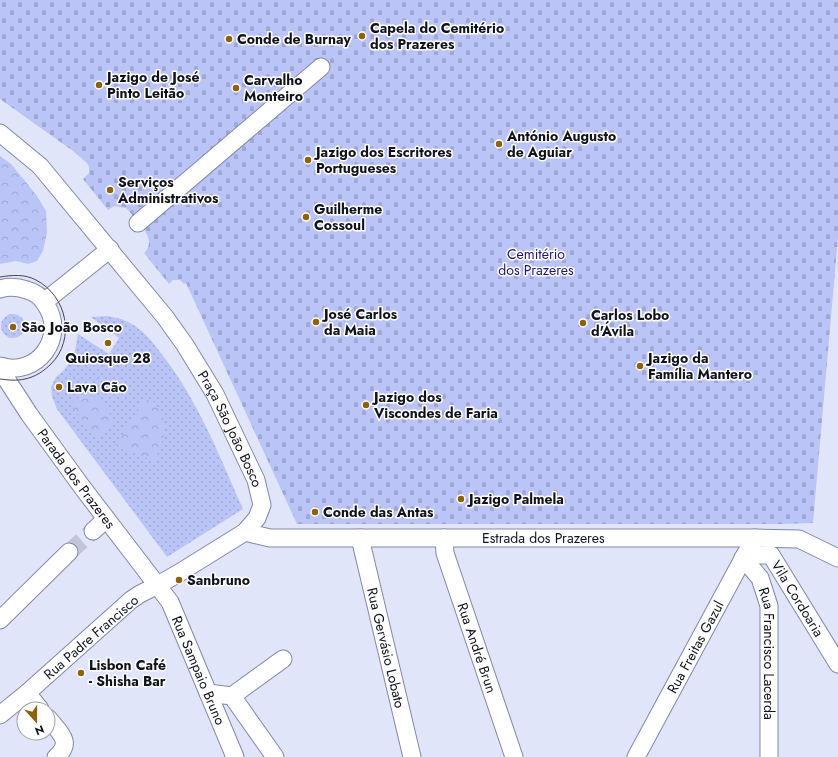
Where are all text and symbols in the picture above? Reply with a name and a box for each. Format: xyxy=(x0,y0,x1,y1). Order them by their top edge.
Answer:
place label: Capela do Cemitério dos Prazeres xyxy=(370,18,504,54)
place label: Conde de Burnay xyxy=(237,29,351,49)
marker: Capela do Cemitério dos Prazeres xyxy=(357,31,367,41)
marker: Conde de Burnay xyxy=(224,34,234,44)
place label: Jazigo de José Pinto Leitão xyxy=(104,67,199,103)
place label: Carvalho Monteiro xyxy=(244,70,303,106)
marker: Jazigo de José Pinto Leitão xyxy=(94,80,104,90)
marker: Carvalho Monteiro xyxy=(231,83,241,93)
place label: António Augusto de Aguiar xyxy=(506,126,616,162)
marker: António Augusto de Aguiar xyxy=(494,139,504,149)
place label: Jazigo dos Escritores Portugueses xyxy=(313,142,452,178)
marker: Jazigo dos Escritores Portugueses xyxy=(303,155,313,165)
place label: Serviços Administrativos xyxy=(117,172,219,208)
marker: Serviços Administrativos xyxy=(105,185,115,195)
place label: Guilherme Cossoul xyxy=(314,199,382,235)
marker: Guilherme Cossoul xyxy=(301,212,311,222)
park label: Cemitério dos Prazeres xyxy=(498,244,574,280)
place label: José Carlos da Maia xyxy=(321,304,398,340)
place label: Carlos Lobo d'Ávila xyxy=(591,305,669,341)
place label: São João Bosco xyxy=(21,317,122,337)
marker: José Carlos da Maia xyxy=(311,317,321,327)
marker: Carlos Lobo d'Ávila xyxy=(578,318,588,328)
marker: São João Bosco xyxy=(8,322,18,332)
marker: Quiosque 28 xyxy=(103,338,113,348)
place label: Quiosque 28 xyxy=(65,348,151,368)
place label: Jazigo da Família Mantero xyxy=(645,348,752,384)
marker: Jazigo da Família Mantero xyxy=(635,361,645,371)
street label: Praça São João Bosco xyxy=(193,367,267,490)
place label: Lava Cão xyxy=(67,377,127,397)
marker: Lava Cão xyxy=(54,382,64,392)
place label: Jazigo dos Viscondes de Faria xyxy=(371,387,498,423)
marker: Jazigo dos Viscondes de Faria xyxy=(361,400,371,410)
street label: Parada dos Prazeres xyxy=(33,425,120,533)
place label: Jazigo Palmela xyxy=(466,489,564,509)
marker: Jazigo Palmela xyxy=(456,494,466,504)
place label: Conde das Antas xyxy=(323,502,434,522)
marker: Conde das Antas xyxy=(310,507,320,517)
street label: Estrada dos Prazeres xyxy=(482,528,605,548)
street label: Vila Cordoaria xyxy=(766,556,829,641)
place label: Sanbruno xyxy=(187,570,250,590)
marker: Sanbruno xyxy=(174,575,184,585)
street label: Rua Francisco Lacerda xyxy=(754,585,779,720)
street label: Rua Gervásio Lobato xyxy=(362,586,410,711)
street label: Rua Padre Francisco xyxy=(39,590,143,684)
street label: Rua Freitas Gazul xyxy=(662,597,729,697)
street label: Rua André Brun xyxy=(452,600,502,695)
street label: Rua Sampaio Bruno xyxy=(167,613,231,728)
place label: Lisbon Café - Shisha Bar xyxy=(89,655,166,691)
marker: Lisbon Café - Shisha Bar xyxy=(76,668,86,678)
north arrow xyxy=(16,701,56,741)
text: N xyxy=(33,721,47,739)

